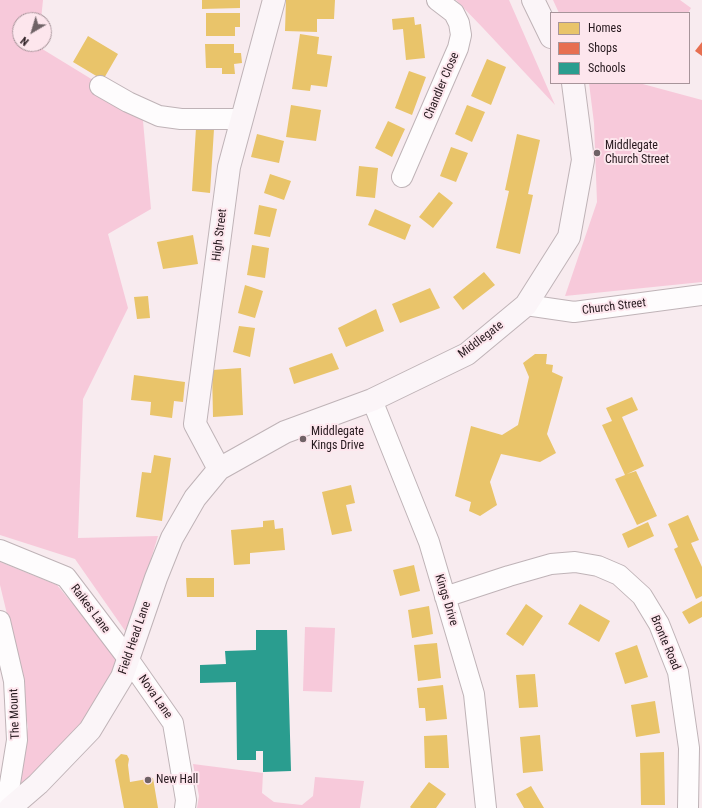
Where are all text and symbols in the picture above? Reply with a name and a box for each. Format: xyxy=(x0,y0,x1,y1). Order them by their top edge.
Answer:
north arrow xyxy=(12,12,52,52)
legend xyxy=(550,12,690,84)
text: Homes xyxy=(588,21,622,35)
text: N xyxy=(18,34,32,48)
text: Shops xyxy=(588,41,617,55)
street label: Chandler Close xyxy=(421,50,463,122)
text: Schools xyxy=(588,61,626,75)
place label: Middlegate Church Street xyxy=(605,139,669,167)
marker: Middlegate Church Street xyxy=(592,148,602,158)
street label: High Street xyxy=(210,208,230,262)
street label: Church Street xyxy=(581,296,647,318)
street label: Middlegate xyxy=(456,318,506,362)
place label: Middlegate Kings Drive xyxy=(311,425,364,453)
marker: Middlegate Kings Drive xyxy=(298,434,308,444)
street label: Kings Drive xyxy=(431,572,461,628)
street label: Raikes Lane xyxy=(67,582,113,636)
street label: Field Head Lane xyxy=(116,600,154,676)
street label: Bronte Road xyxy=(647,614,683,672)
street label: Nova Lane xyxy=(135,672,175,722)
street label: The Mount xyxy=(7,688,23,740)
place label: New Hall xyxy=(156,773,198,787)
marker: New Hall xyxy=(143,775,153,785)

